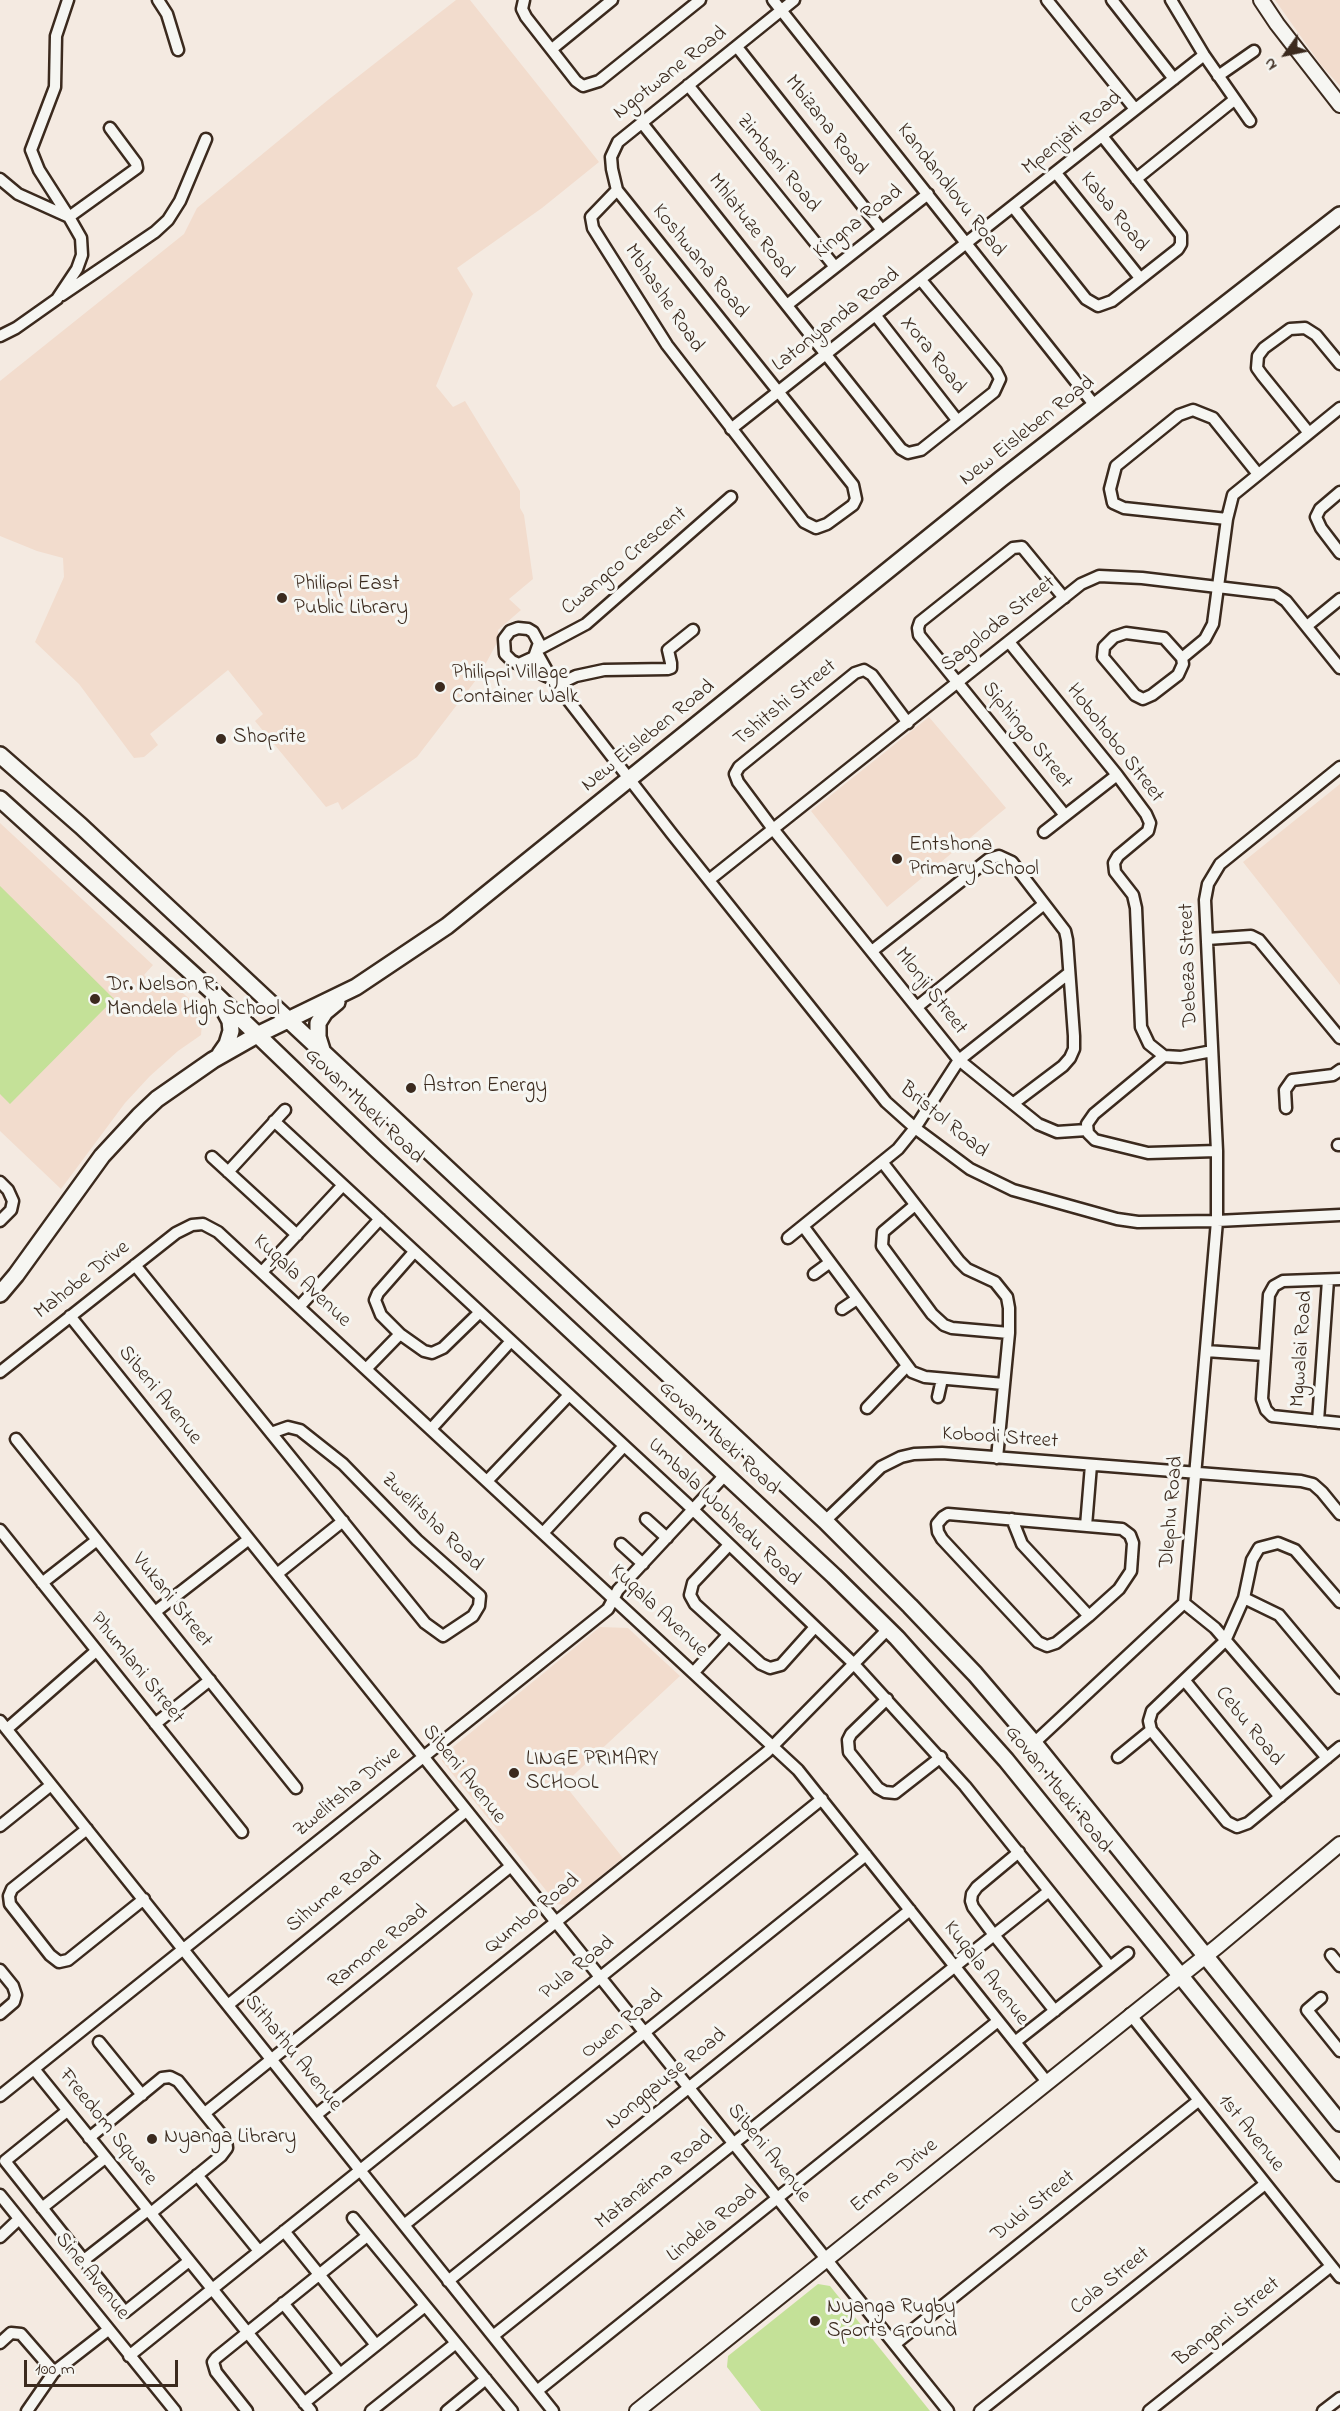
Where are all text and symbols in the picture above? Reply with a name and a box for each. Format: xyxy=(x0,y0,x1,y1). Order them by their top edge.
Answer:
street label: Ngotwane Road xyxy=(609,22,733,126)
north arrow xyxy=(1256,24,1316,84)
text: N xyxy=(1258,53,1284,75)
street label: Mbizana Road xyxy=(778,71,872,181)
street label: Mpenjati Road xyxy=(1018,86,1128,182)
street label: Zimbani Road xyxy=(730,110,824,218)
street label: Kandandlovu Road xyxy=(890,119,1010,263)
street label: Kaba Road xyxy=(1073,168,1153,258)
street label: Mhlatuze Road xyxy=(701,170,799,284)
street label: Kingna Road xyxy=(809,180,909,266)
street label: Koshwana Road xyxy=(645,200,753,324)
street label: Mbhashe Road xyxy=(617,240,709,358)
street label: Latonyanda Road xyxy=(768,263,906,379)
street label: Xora Road xyxy=(894,312,970,400)
street label: New Eisleben Road xyxy=(955,371,1101,493)
street label: Cwangco Crescent xyxy=(557,502,693,622)
street label: Sagoloda Street xyxy=(937,571,1061,679)
place label: Philippi East Public Library xyxy=(294,573,408,623)
marker: Philippi East Public Library xyxy=(275,591,289,605)
street label: Tshitshi Street xyxy=(729,655,843,753)
place label: Philippi Village Container Walk xyxy=(452,662,579,712)
street label: New Eisleben Road xyxy=(577,675,721,799)
street label: Siphingo Street xyxy=(975,677,1077,795)
street label: Hobohobo Street xyxy=(1060,679,1168,809)
marker: Philippi Village Container Walk xyxy=(433,680,447,694)
place label: Shoprite xyxy=(233,726,306,752)
marker: Shoprite xyxy=(214,732,228,746)
place label: Entshona Primary School xyxy=(909,834,1039,884)
marker: Entshona Primary School xyxy=(890,852,904,866)
street label: Debeza Street xyxy=(1175,903,1205,1027)
street label: Mlonji Street xyxy=(888,943,972,1041)
place label: Dr. Nelson R. Mandela High School xyxy=(107,974,280,1024)
marker: Dr. Nelson R. Mandela High School xyxy=(88,992,102,1006)
street label: Govan Mbeki Road xyxy=(298,1044,428,1170)
place label: Astron Energy xyxy=(423,1075,547,1101)
street label: Bristol Road xyxy=(894,1078,992,1164)
marker: Astron Energy xyxy=(404,1081,418,1095)
street label: Kuqala Avenue xyxy=(247,1230,355,1334)
street label: Mahobe Drive xyxy=(30,1236,136,1326)
street label: Mgwalai Road xyxy=(1286,1290,1320,1408)
street label: Sibeni Avenue xyxy=(111,1341,207,1451)
street label: Govan Mbeki Road xyxy=(652,1376,784,1502)
street label: Kobodi Street xyxy=(941,1422,1059,1456)
street label: Umbala Wobhedu Road xyxy=(641,1433,805,1593)
street label: Dlephu Road xyxy=(1156,1455,1190,1569)
street label: Zwelitsha Road xyxy=(375,1468,487,1578)
street label: Vukani Street xyxy=(125,1549,217,1653)
street label: Kuqala Avenue xyxy=(604,1560,712,1664)
street label: Phumlani Street xyxy=(83,1608,189,1730)
street label: Cebu Road xyxy=(1208,1682,1288,1772)
street label: Sibeni Avenue xyxy=(415,1720,511,1830)
street label: Govan Mbeki Road xyxy=(998,1721,1116,1859)
street label: Zwelitsha Drive xyxy=(289,1742,407,1844)
place label: LINGE PRIMARY SCHOOL xyxy=(526,1748,658,1798)
marker: LINGE PRIMARY SCHOOL xyxy=(507,1766,521,1780)
street label: Sihume Road xyxy=(282,1847,388,1939)
street label: Qumbo Road xyxy=(481,1869,585,1961)
street label: Ramone Road xyxy=(324,1900,434,1996)
street label: Kuqala Avenue xyxy=(937,1917,1033,2031)
street label: Pula Road xyxy=(536,1931,620,2007)
street label: Owen Road xyxy=(577,1984,669,2066)
street label: Sithathu Avenue xyxy=(237,1991,347,2117)
street label: Nongqause Road xyxy=(602,2024,732,2136)
street label: Freedom Square xyxy=(52,2065,162,2191)
street label: 1st Avenue xyxy=(1211,2090,1289,2178)
street label: Sibeni Avenue xyxy=(720,2099,816,2209)
place label: Nyanga Library xyxy=(164,2126,296,2152)
street label: Matanzima Road xyxy=(591,2126,719,2236)
marker: Nyanga Library xyxy=(145,2132,159,2146)
street label: Emms Drive xyxy=(846,2134,944,2220)
street label: Dubi Street xyxy=(987,2166,1081,2248)
street label: Lindela Road xyxy=(663,2181,763,2269)
street label: Sine Avenue xyxy=(48,2228,134,2326)
street label: Cola Street xyxy=(1066,2242,1156,2322)
street label: Bangani Street xyxy=(1170,2273,1286,2373)
place label: Nyanga Rugby Sports Ground xyxy=(827,2296,957,2346)
marker: Nyanga Rugby Sports Ground xyxy=(808,2314,822,2328)
scale bar xyxy=(27,2348,182,2386)
text: 100 m xyxy=(35,2357,75,2383)

